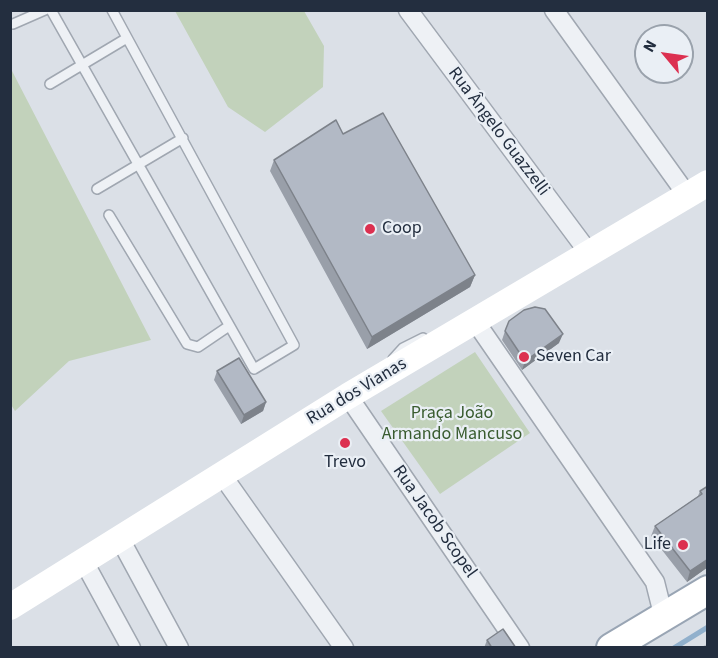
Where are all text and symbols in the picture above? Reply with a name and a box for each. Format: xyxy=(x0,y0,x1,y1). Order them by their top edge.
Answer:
north arrow xyxy=(634,24,694,84)
text: N xyxy=(638,36,662,56)
street label: Rua Ângelo Guazzelli xyxy=(443,63,553,201)
place label: Coop xyxy=(382,218,422,240)
marker: Coop xyxy=(363,222,377,236)
place label: Seven Car xyxy=(536,346,611,368)
marker: Seven Car xyxy=(517,350,531,364)
street label: Rua dos Vianas xyxy=(303,354,411,430)
park label: Praça João Armando Mancuso xyxy=(382,403,522,446)
marker: Trevo xyxy=(338,436,352,450)
place label: Trevo xyxy=(324,452,366,474)
street label: Rua Jacob Scopel xyxy=(387,462,481,582)
place label: Life xyxy=(644,534,671,556)
marker: Life xyxy=(676,538,690,552)

